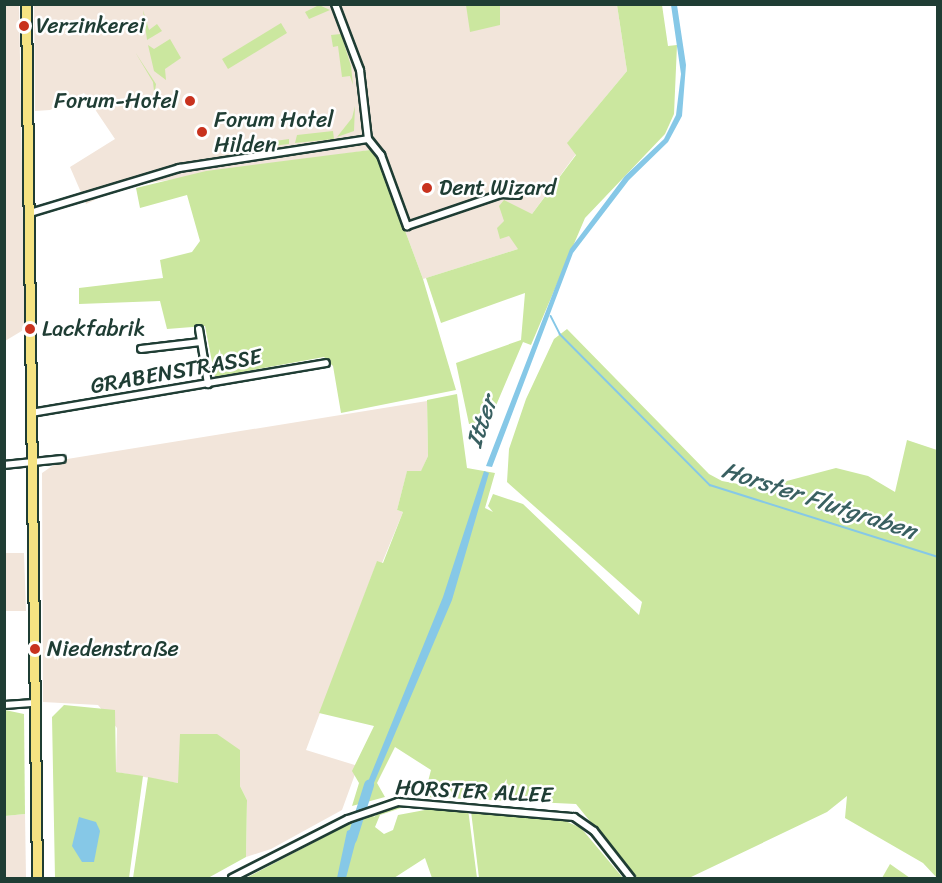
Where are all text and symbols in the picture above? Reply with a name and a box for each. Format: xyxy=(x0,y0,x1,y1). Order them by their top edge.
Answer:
place label: Verzinkerei xyxy=(36,13,145,39)
marker: Verzinkerei xyxy=(17,19,31,33)
place label: Forum-Hotel xyxy=(54,88,178,114)
marker: Forum-Hotel xyxy=(183,94,197,108)
place label: Forum Hotel Hilden xyxy=(214,106,335,158)
marker: Forum Hotel Hilden xyxy=(195,125,209,139)
place label: Dent Wizard xyxy=(439,175,556,201)
marker: Dent Wizard xyxy=(420,181,434,195)
place label: Lackfabrik xyxy=(42,316,145,342)
marker: Lackfabrik xyxy=(23,322,37,336)
street label: GRABENSTRASSE xyxy=(88,343,264,399)
water label: Itter xyxy=(460,393,504,451)
water label: Horster Flutgraben xyxy=(718,456,920,546)
place label: Niedenstraße xyxy=(47,636,179,662)
marker: Niedenstraße xyxy=(28,642,42,656)
street label: HORSTER ALLEE xyxy=(395,774,553,808)

